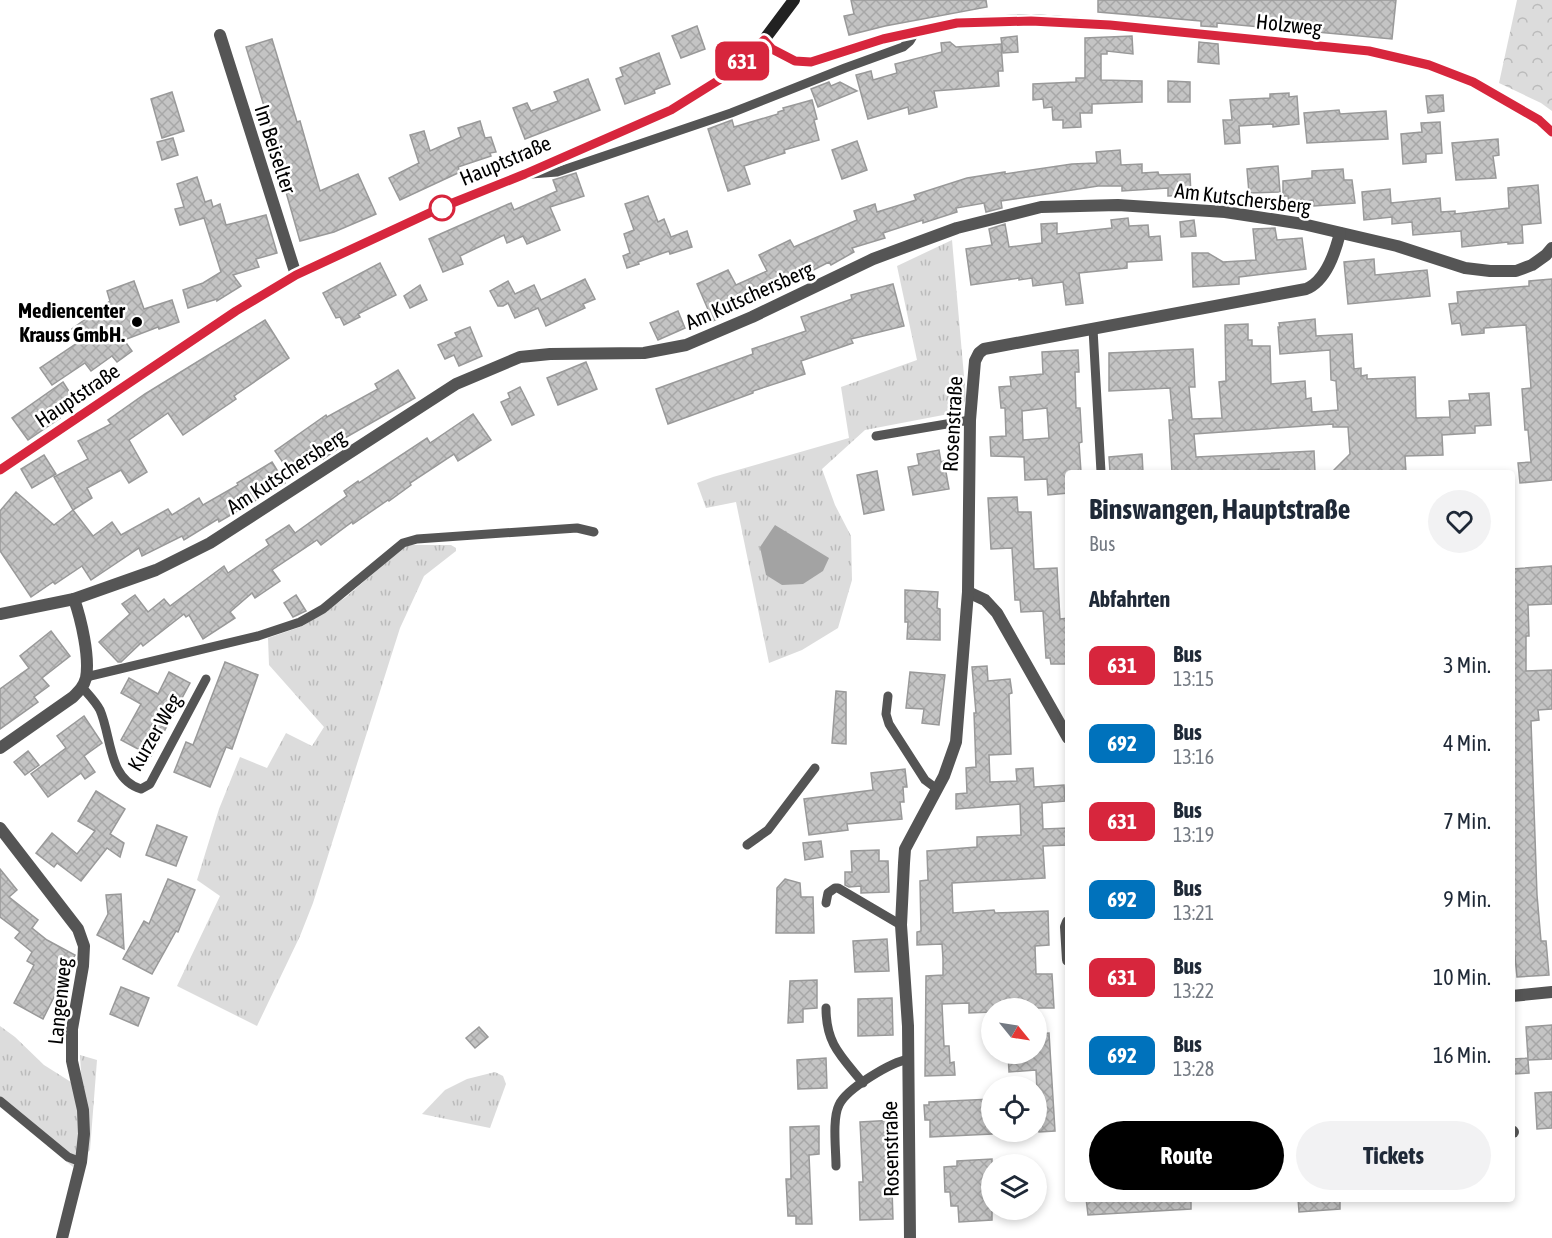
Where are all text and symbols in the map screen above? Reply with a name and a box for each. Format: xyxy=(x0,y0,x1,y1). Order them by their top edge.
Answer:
street label: Holzweg xyxy=(1255,9,1323,39)
line badge: 631 xyxy=(708,42,777,80)
text: 631 xyxy=(727,49,757,73)
street label: Im Beiselter xyxy=(250,102,302,197)
street label: Hauptstraße xyxy=(456,130,554,190)
street label: Am Kutschersberg xyxy=(1173,178,1313,218)
unlabelled marker xyxy=(429,195,455,221)
street label: Am Kutschersberg xyxy=(681,256,817,334)
place label: Mediencenter Krauss GmbH. xyxy=(18,298,126,346)
marker: Mediencenter Krauss GmbH. xyxy=(130,315,144,329)
street label: Hauptstraße xyxy=(30,358,124,432)
street label: Rosenstraße xyxy=(938,375,966,473)
street label: Am Kutschersberg xyxy=(222,424,350,518)
button: heart xyxy=(1428,490,1491,553)
text: Binswangen, Hauptstraße xyxy=(1089,493,1351,525)
text: Bus xyxy=(1089,532,1115,555)
text: Abfahrten xyxy=(1089,586,1170,612)
text: Bus xyxy=(1173,641,1202,667)
text: 3 Min. xyxy=(1443,652,1491,678)
text: 631 xyxy=(1107,653,1137,677)
text: 13:15 xyxy=(1173,667,1214,690)
street label: Kurzer Weg xyxy=(122,689,186,775)
text: Bus xyxy=(1173,719,1202,745)
text: 4 Min. xyxy=(1443,730,1491,756)
text: 692 xyxy=(1107,731,1137,755)
text: 13:16 xyxy=(1173,745,1214,768)
text: Bus xyxy=(1173,797,1202,823)
text: 7 Min. xyxy=(1443,808,1491,834)
text: 631 xyxy=(1107,809,1137,833)
text: 13:19 xyxy=(1173,823,1214,846)
text: Bus xyxy=(1173,875,1202,901)
text: 9 Min. xyxy=(1443,886,1491,912)
text: 692 xyxy=(1107,887,1137,911)
text: 13:21 xyxy=(1173,901,1214,924)
text: Bus xyxy=(1173,953,1202,979)
street label: Langenweg xyxy=(43,956,75,1046)
text: 10 Min. xyxy=(1433,964,1491,990)
text: 631 xyxy=(1107,965,1137,989)
text: 13:22 xyxy=(1173,979,1214,1002)
north arrow xyxy=(981,998,1047,1064)
map controls xyxy=(981,998,1047,1220)
text: Bus xyxy=(1173,1031,1202,1057)
text: 16 Min. xyxy=(1433,1042,1491,1068)
text: 692 xyxy=(1107,1043,1137,1067)
text: 13:28 xyxy=(1173,1057,1214,1080)
button: locate xyxy=(981,1076,1047,1142)
street label: Rosenstraße xyxy=(877,1101,903,1197)
button: Route xyxy=(1089,1121,1284,1190)
button: Tickets xyxy=(1296,1121,1491,1190)
button: layers xyxy=(981,1154,1047,1220)

